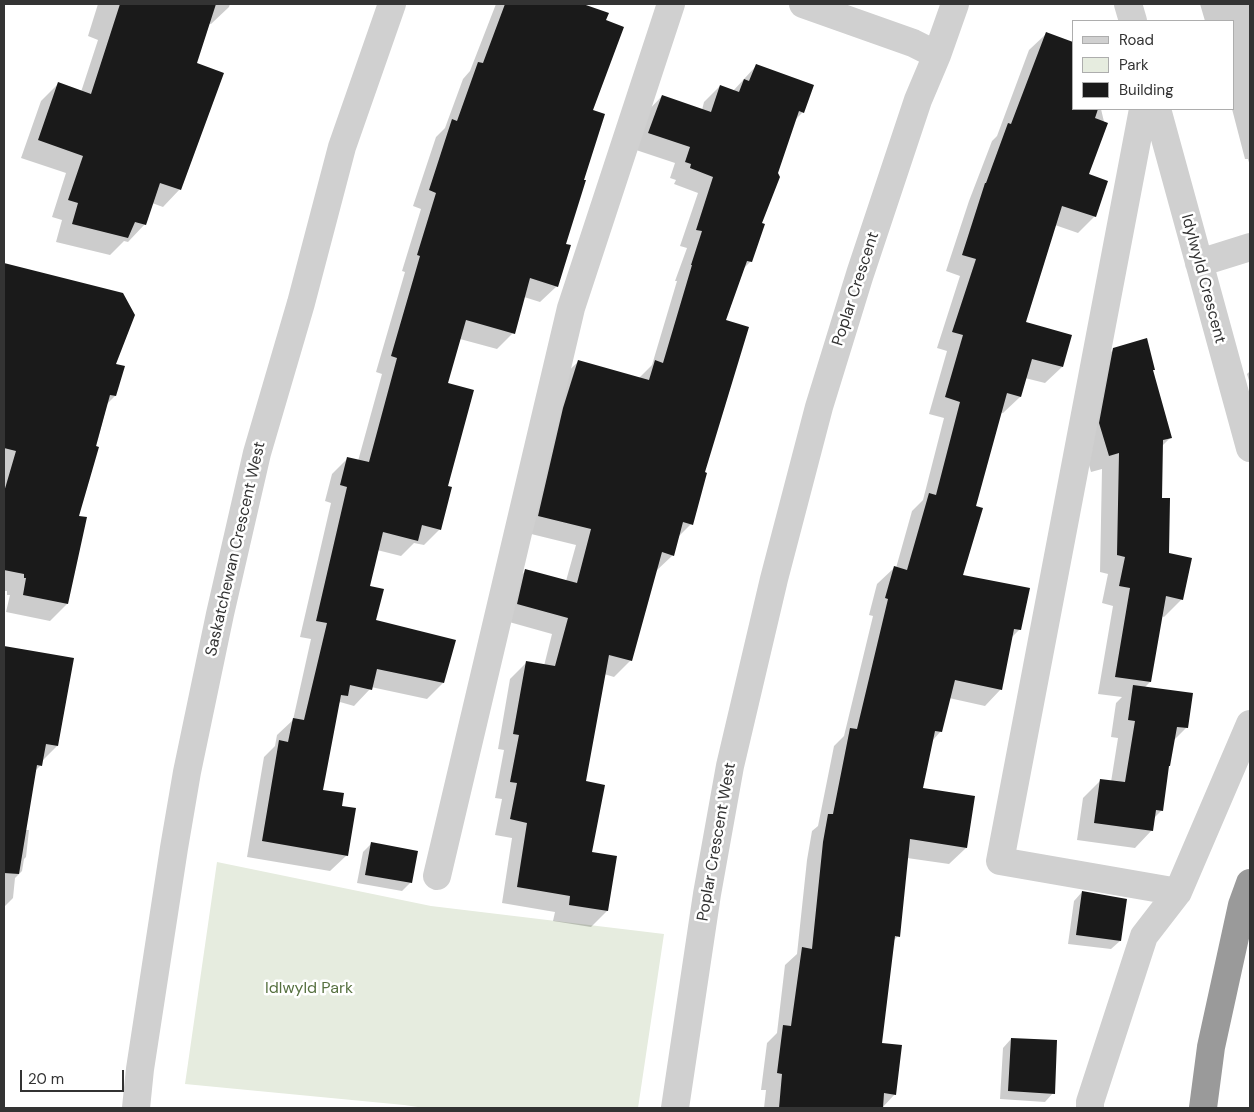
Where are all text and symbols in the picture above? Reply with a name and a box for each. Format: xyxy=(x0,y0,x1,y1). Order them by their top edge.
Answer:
legend xyxy=(1072,20,1234,110)
text: Road xyxy=(1119,30,1154,50)
text: Park xyxy=(1119,55,1149,75)
text: Building xyxy=(1119,80,1174,100)
street label: Idylwyld Crescent xyxy=(1177,212,1229,346)
street label: Poplar Crescent xyxy=(829,230,883,348)
street label: Saskatchewan Crescent West xyxy=(202,440,270,658)
street label: Poplar Crescent West xyxy=(694,761,740,923)
park label: Idlwyld Park xyxy=(265,979,353,999)
scale bar xyxy=(22,1060,126,1092)
text: 20 m xyxy=(28,1069,64,1089)

